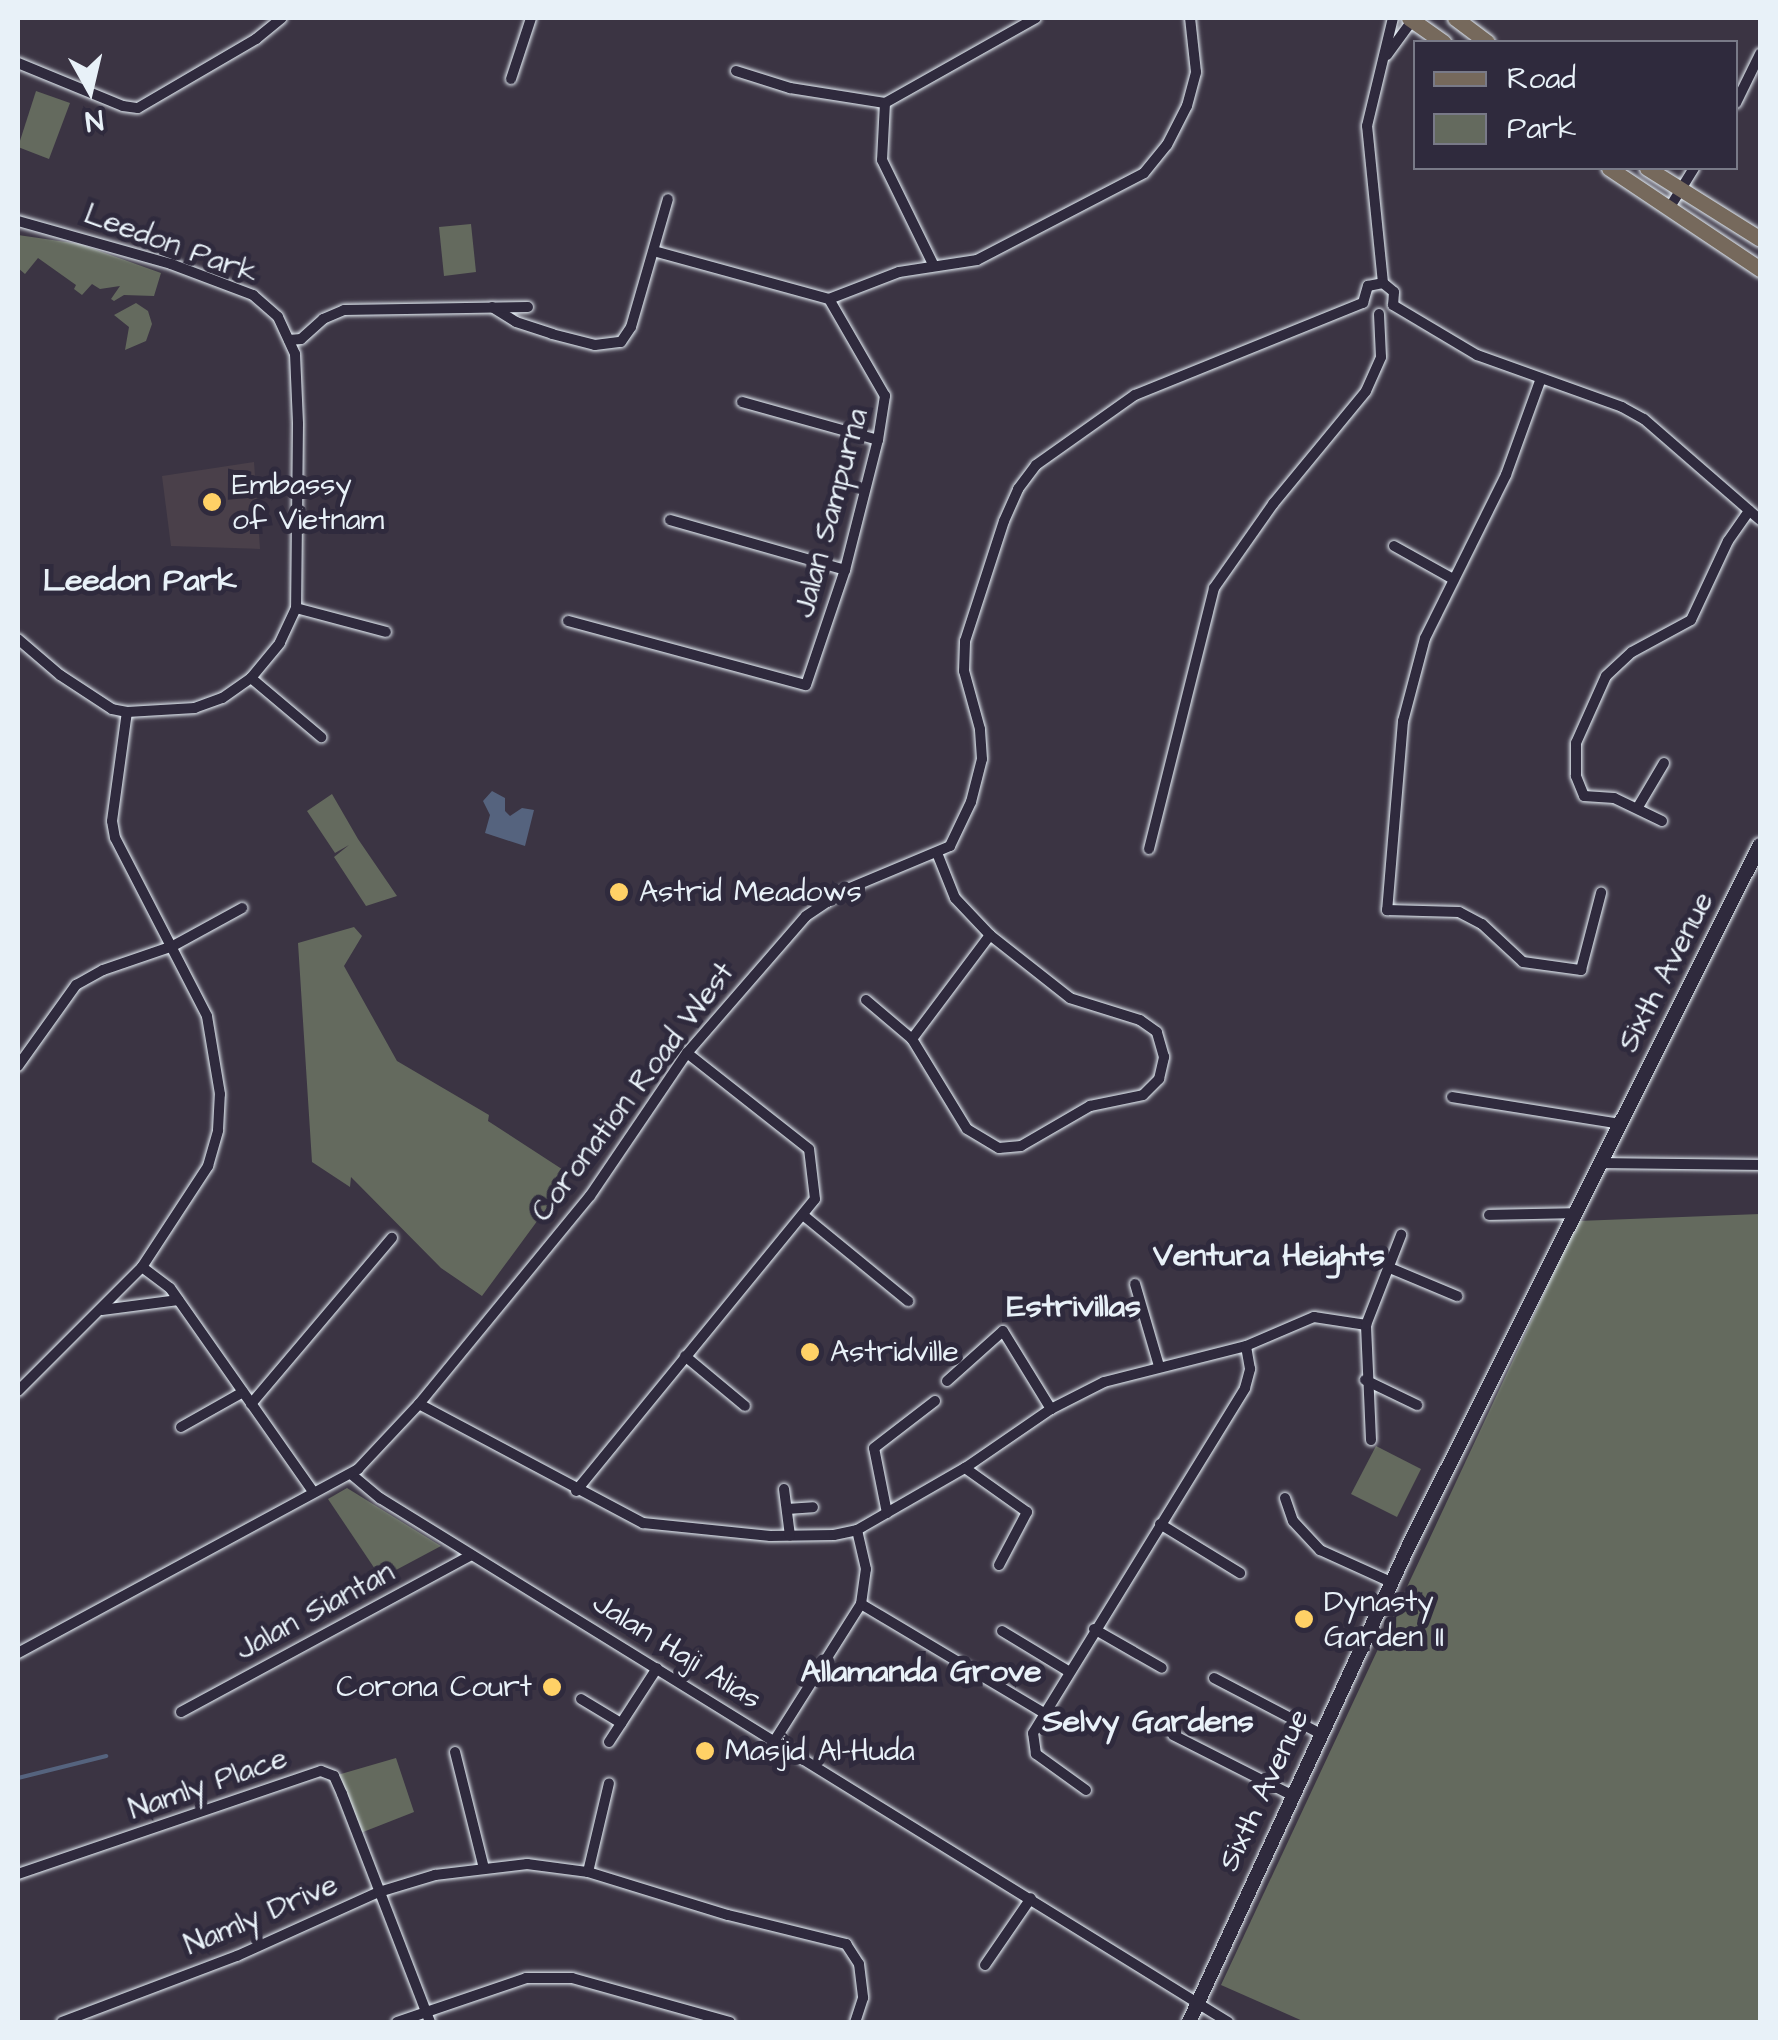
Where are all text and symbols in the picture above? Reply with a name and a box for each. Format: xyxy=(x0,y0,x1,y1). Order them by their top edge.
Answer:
north arrow xyxy=(40,40,140,140)
legend xyxy=(1413,40,1738,170)
text: Road xyxy=(1507,58,1576,100)
text: N xyxy=(83,100,106,141)
text: Park xyxy=(1507,108,1576,150)
street label: Leedon Park xyxy=(79,196,263,292)
street label: Jalan Sampurna xyxy=(786,405,876,621)
place label: Embassy of Vietnam xyxy=(232,467,384,538)
marker: Embassy of Vietnam xyxy=(201,491,223,513)
district label: Leedon Park xyxy=(43,562,237,600)
place label: Astrid Meadows xyxy=(639,874,862,910)
marker: Astrid Meadows xyxy=(608,881,630,903)
street label: Sixth Avenue xyxy=(1610,886,1722,1058)
street label: Coronation Road West xyxy=(524,955,742,1229)
district label: Ventura Heights xyxy=(1153,1237,1385,1275)
district label: Estrivillas xyxy=(1007,1288,1141,1326)
place label: Astridville xyxy=(830,1334,959,1370)
marker: Astridville xyxy=(799,1341,821,1363)
street label: Jalan Siantan xyxy=(229,1554,401,1668)
place label: Dynasty Garden II xyxy=(1324,1584,1444,1654)
street label: Jalan Haji Alias xyxy=(586,1585,768,1717)
marker: Dynasty Garden II xyxy=(1293,1608,1315,1630)
district label: Allamanda Grove xyxy=(800,1653,1042,1691)
place label: Corona Court xyxy=(336,1669,532,1705)
marker: Corona Court xyxy=(541,1676,563,1698)
district label: Selvy Gardens xyxy=(1042,1703,1254,1741)
street label: Sixth Avenue xyxy=(1211,1703,1317,1877)
place label: Masjid Al-Huda xyxy=(725,1733,915,1769)
street label: Namly Place xyxy=(124,1740,292,1828)
marker: Masjid Al-Huda xyxy=(694,1740,716,1762)
street label: Namly Drive xyxy=(179,1867,343,1963)

